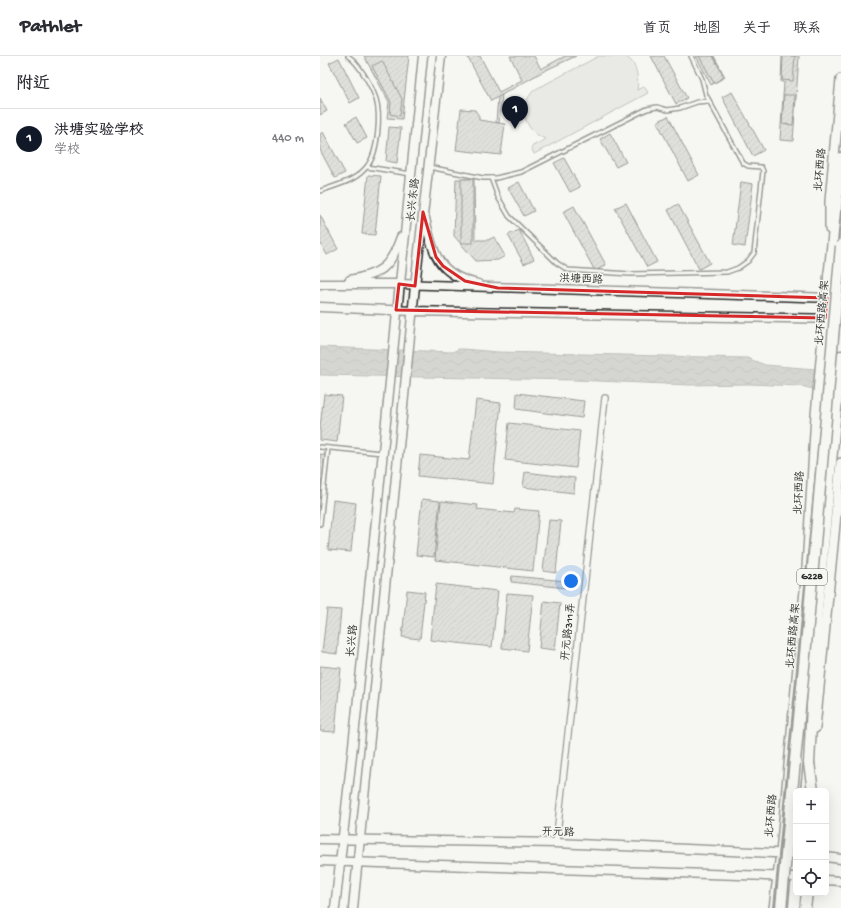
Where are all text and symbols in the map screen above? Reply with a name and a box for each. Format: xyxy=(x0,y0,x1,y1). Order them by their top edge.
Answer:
text: Pathlet xyxy=(20,16,81,39)
text: 首页 xyxy=(643,21,671,38)
text: 地图 xyxy=(693,21,721,38)
text: 关于 xyxy=(743,21,771,38)
text: 联系 xyxy=(793,21,821,38)
text: 附近 xyxy=(16,75,50,95)
pin: 1 xyxy=(502,96,528,129)
text: 洪塘实验学校 xyxy=(54,122,144,140)
text: 1 xyxy=(26,131,32,146)
text: 440 m xyxy=(272,131,304,146)
text: 学校 xyxy=(54,143,80,158)
street label: 北环西路 xyxy=(812,147,829,192)
street label: 长兴东路 xyxy=(405,177,422,223)
street label: 洪塘西路 xyxy=(559,272,603,287)
street label: 北环西路高架 xyxy=(813,280,832,346)
street label: 北环西路 xyxy=(792,471,807,515)
road number: G228 xyxy=(797,569,827,585)
your location xyxy=(561,571,581,591)
street label: 开元路311弄 xyxy=(559,602,578,662)
street label: 北环西路高架 xyxy=(784,603,803,669)
street label: 长兴路 xyxy=(344,624,361,658)
map controls xyxy=(793,788,829,896)
button: + xyxy=(793,788,829,824)
street label: 北环西路 xyxy=(763,793,780,838)
button: − xyxy=(793,824,829,860)
street label: 开元路 xyxy=(541,825,575,840)
button: locate xyxy=(793,860,829,896)

